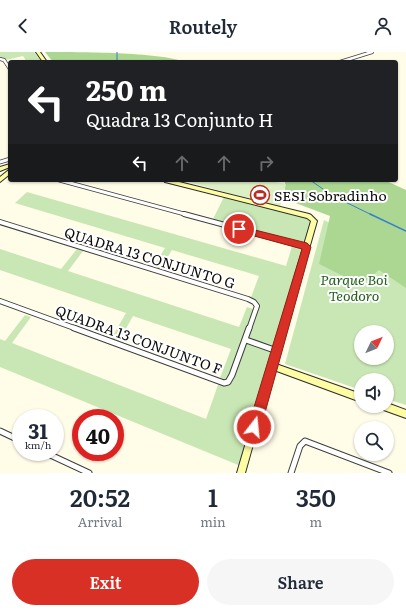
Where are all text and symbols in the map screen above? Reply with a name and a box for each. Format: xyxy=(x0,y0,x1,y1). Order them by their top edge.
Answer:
text: Routely xyxy=(169,13,237,40)
icon: back xyxy=(12,15,34,37)
icon: person xyxy=(372,15,394,37)
text: 250 m xyxy=(86,68,167,110)
icon: left xyxy=(20,76,72,128)
text: Quadra 13 Conjunto H xyxy=(86,106,273,133)
icon: left xyxy=(129,152,151,174)
icon: ahead xyxy=(171,152,193,174)
icon: ahead xyxy=(213,152,235,174)
icon: right xyxy=(255,152,277,174)
sports icon: SESI Sobradinho xyxy=(249,184,271,206)
place label: SESI Sobradinho xyxy=(274,185,387,205)
pin xyxy=(222,212,256,246)
icon: arrive xyxy=(228,218,250,240)
street label: QUADRA 13 CONJUNTO G xyxy=(62,221,238,293)
park label: Parque Boi Teodoro xyxy=(320,269,388,305)
street label: QUADRA 13 CONJUNTO F xyxy=(53,300,225,379)
north arrow xyxy=(354,325,394,365)
map controls xyxy=(354,325,394,461)
button: sound xyxy=(354,373,394,413)
position arrow xyxy=(233,406,275,448)
speed limit sign: 40 xyxy=(72,409,124,461)
text: 31 xyxy=(28,415,48,445)
button: search xyxy=(354,421,394,461)
text: km/h xyxy=(25,437,51,452)
text: 20:52 xyxy=(70,479,130,514)
text: 1 xyxy=(208,479,218,514)
text: 350 xyxy=(296,479,336,514)
text: Arrival xyxy=(78,512,122,531)
text: min xyxy=(200,512,226,531)
text: m xyxy=(310,512,322,531)
button: Exit xyxy=(12,559,199,605)
button: Share xyxy=(207,559,394,605)

